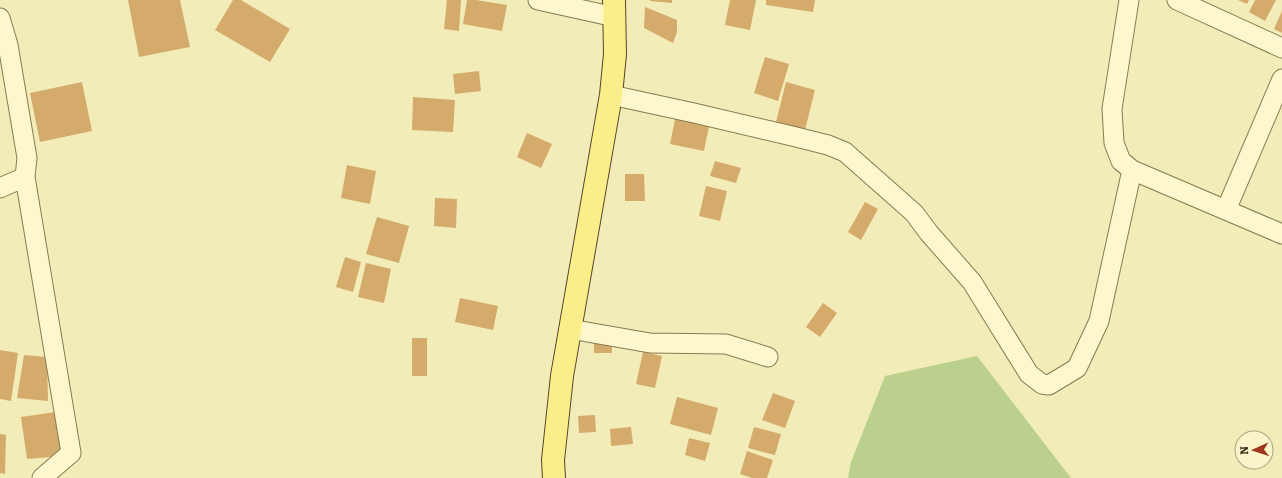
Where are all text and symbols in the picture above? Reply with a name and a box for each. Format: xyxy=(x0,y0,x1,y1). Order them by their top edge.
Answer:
north arrow xyxy=(1234,430,1274,470)
text: N xyxy=(1238,445,1251,455)

